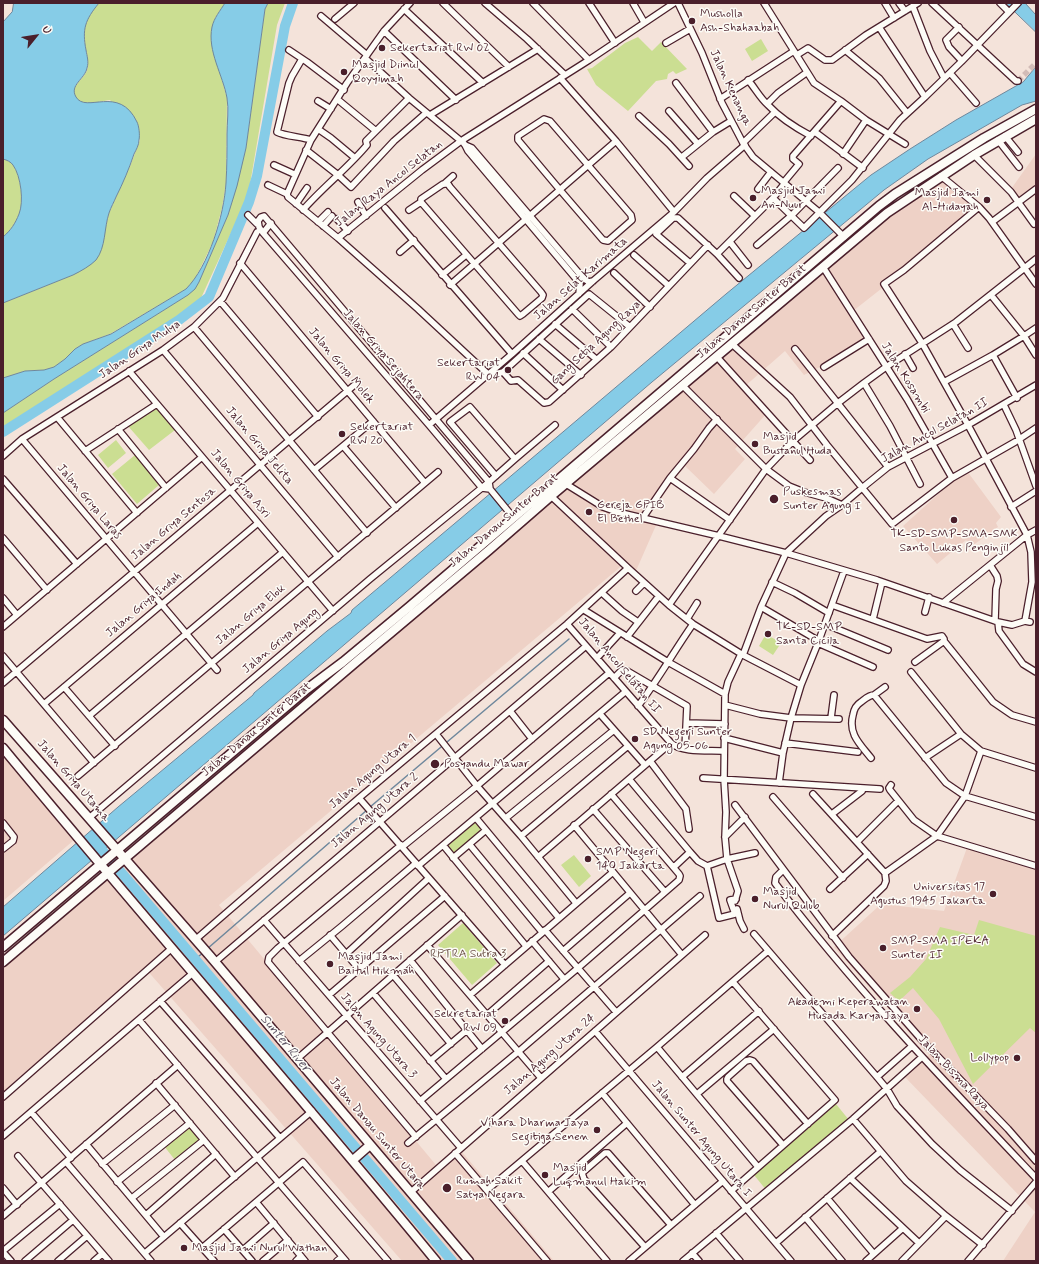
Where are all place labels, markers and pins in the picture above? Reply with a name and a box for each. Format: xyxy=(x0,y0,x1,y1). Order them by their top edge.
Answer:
place label: Musholla Ash-Shahaabah xyxy=(700,7,779,35)
marker: Musholla Ash-Shahaabah xyxy=(687,16,697,26)
place label: Sekertariat RW 02 xyxy=(390,41,490,55)
marker: Sekertariat RW 02 xyxy=(377,43,387,53)
place label: Masjid Diinul Qoyyimah xyxy=(352,58,418,86)
marker: Masjid Diinul Qoyyimah xyxy=(339,67,349,77)
place label: Masjid Jami An-Nuur xyxy=(761,184,825,212)
place label: Masjid Jami Al-Hidayah xyxy=(915,186,979,214)
marker: Masjid Jami An-Nuur xyxy=(748,193,758,203)
marker: Masjid Jami Al-Hidayah xyxy=(982,195,992,205)
place label: Sekertariat RW 04 xyxy=(437,356,500,384)
marker: Sekertariat RW 04 xyxy=(503,365,513,375)
place label: Sekertariat RW 20 xyxy=(350,420,413,448)
marker: Sekertariat RW 20 xyxy=(337,429,347,439)
place label: Masjid Bustanul Huda xyxy=(763,430,832,458)
marker: Masjid Bustanul Huda xyxy=(750,439,760,449)
place label: Puskesmas Sunter Agung I xyxy=(783,485,861,513)
marker: Puskesmas Sunter Agung I xyxy=(768,493,780,505)
place label: Gereja GPIB El Bethel xyxy=(597,498,664,526)
marker: Gereja GPIB El Bethel xyxy=(584,507,594,517)
marker: TK-SD-SMP-SMA-SMK Santo Lukas Penginjil xyxy=(949,515,959,525)
place label: TK-SD-SMP-SMA-SMK Santo Lukas Penginjil xyxy=(890,527,1018,555)
place label: TK-SD-SMP Santa Cicila xyxy=(776,620,842,648)
marker: TK-SD-SMP Santa Cicila xyxy=(763,629,773,639)
place label: SD Negeri Sunter Agung 05-06 xyxy=(643,725,732,753)
marker: SD Negeri Sunter Agung 05-06 xyxy=(630,734,640,744)
place label: Posyandu Mawar xyxy=(444,757,529,771)
marker: Posyandu Mawar xyxy=(429,758,441,770)
place label: SMP Negeri 140 Jakarta xyxy=(596,845,664,873)
marker: SMP Negeri 140 Jakarta xyxy=(583,854,593,864)
place label: Universitas 17 Agustus 1945 Jakarta xyxy=(870,880,985,908)
place label: Masjid Nurul Qulub xyxy=(763,885,819,913)
marker: Universitas 17 Agustus 1945 Jakarta xyxy=(988,889,998,899)
marker: Masjid Nurul Qulub xyxy=(750,894,760,904)
place label: SMP-SMA IPEKA Sunter II xyxy=(891,934,989,962)
marker: SMP-SMA IPEKA Sunter II xyxy=(878,943,888,953)
place label: Masjid Jami Baitul Hikmah xyxy=(338,950,414,978)
marker: Masjid Jami Baitul Hikmah xyxy=(325,959,335,969)
place label: Akademi Keperawatan Husada Karya Jaya xyxy=(788,995,909,1023)
marker: Akademi Keperawatan Husada Karya Jaya xyxy=(912,1004,922,1014)
place label: Sekretariat RW 09 xyxy=(434,1007,497,1035)
marker: Sekretariat RW 09 xyxy=(500,1016,510,1026)
place label: Lollypop xyxy=(970,1051,1009,1065)
marker: Lollypop xyxy=(1012,1053,1022,1063)
place label: Vihara Dharma Jaya Segitiga Senen xyxy=(481,1116,589,1144)
marker: Vihara Dharma Jaya Segitiga Senen xyxy=(592,1125,602,1135)
place label: Masjid Luqmanul Hakim xyxy=(553,1161,647,1189)
marker: Masjid Luqmanul Hakim xyxy=(540,1170,550,1180)
place label: Rumah Sakit Satya Negara xyxy=(456,1174,525,1202)
marker: Rumah Sakit Satya Negara xyxy=(441,1182,453,1194)
place label: Masjid Jami Nurul Wathan xyxy=(192,1241,327,1255)
marker: Masjid Jami Nurul Wathan xyxy=(179,1243,189,1253)

